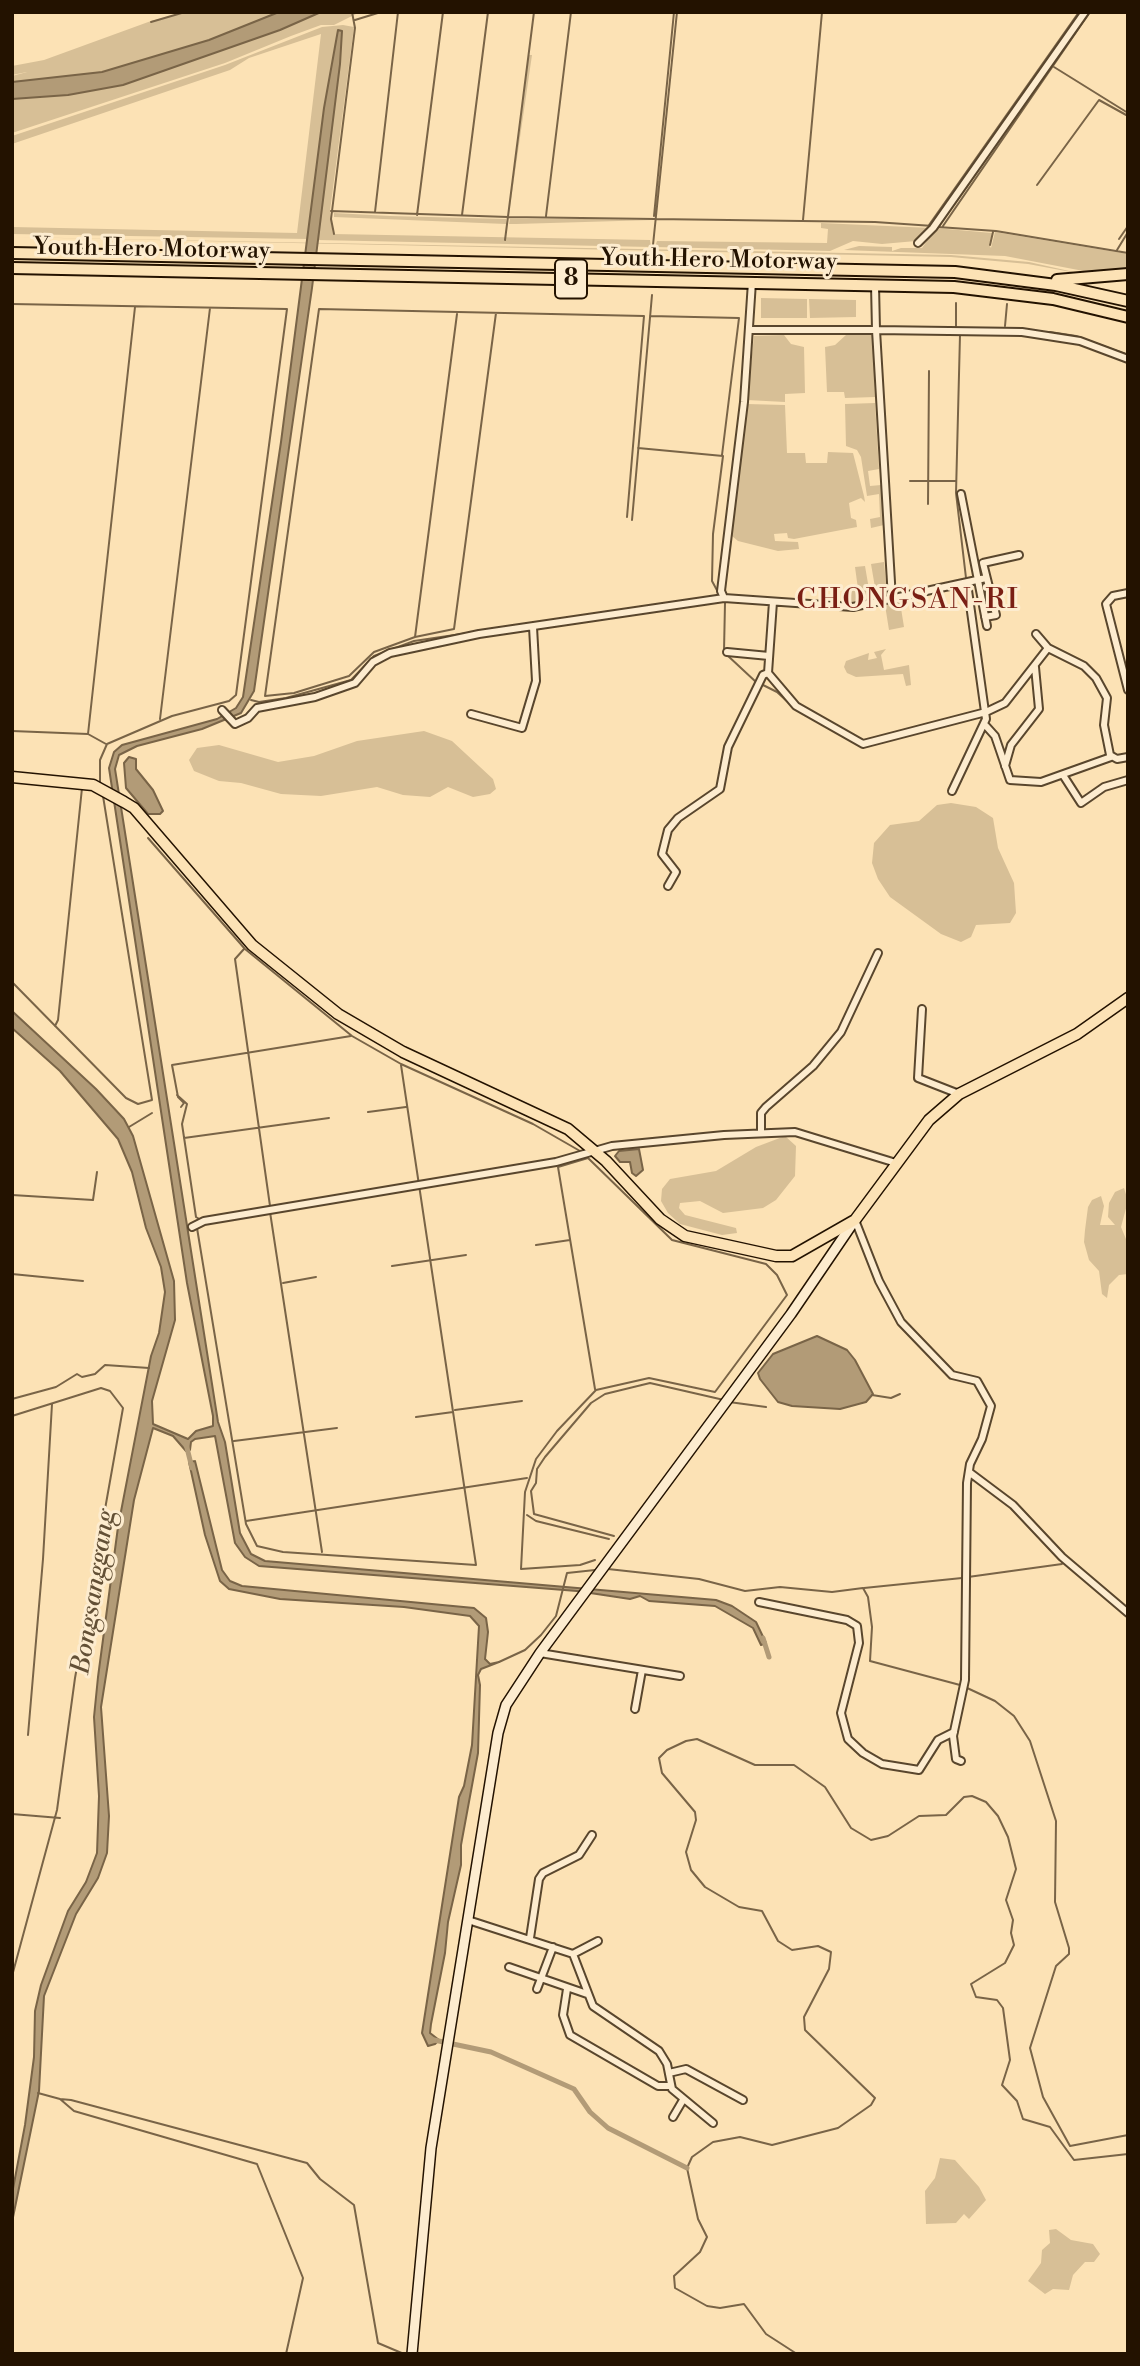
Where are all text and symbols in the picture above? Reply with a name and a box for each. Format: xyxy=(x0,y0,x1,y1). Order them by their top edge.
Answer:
street label: Youth Hero Motorway xyxy=(33,234,271,266)
street label: Youth Hero Motorway xyxy=(600,245,838,277)
road number: 8 xyxy=(555,260,587,298)
district label: CHONGSAN-RI xyxy=(798,584,1018,618)
water label: Bongsanggang xyxy=(67,1507,123,1677)

